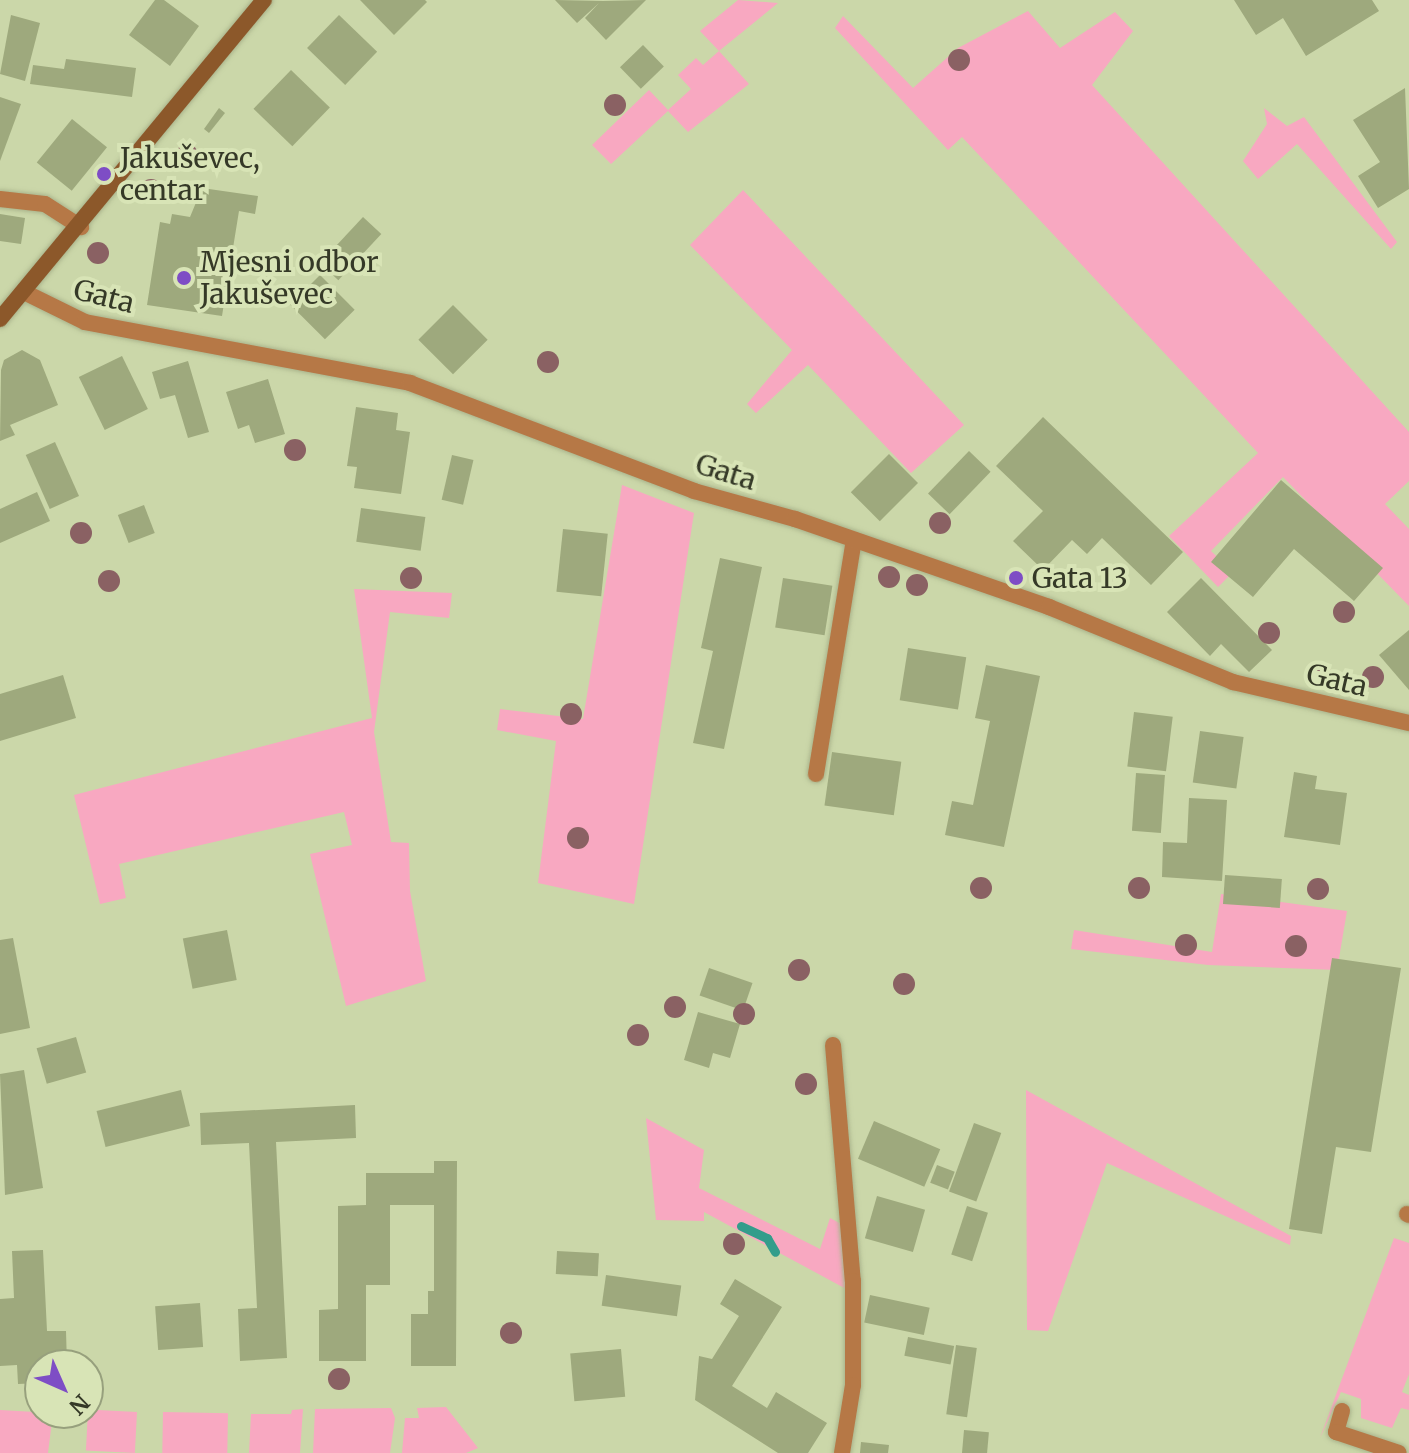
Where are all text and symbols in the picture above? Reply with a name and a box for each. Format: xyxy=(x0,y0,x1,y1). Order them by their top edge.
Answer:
place label: Jakuševec, centar xyxy=(120,141,260,207)
marker: Jakuševec, centar xyxy=(95,165,113,183)
place label: Mjesni odbor Jakuševec xyxy=(200,245,378,311)
marker: Mjesni odbor Jakuševec xyxy=(175,269,193,287)
street label: Gata xyxy=(70,272,138,320)
street label: Gata xyxy=(692,447,760,497)
place label: Gata 13 xyxy=(1032,561,1128,595)
marker: Gata 13 xyxy=(1007,569,1025,587)
street label: Gata xyxy=(1303,657,1371,703)
north arrow xyxy=(24,1349,104,1429)
text: N xyxy=(64,1389,96,1421)

